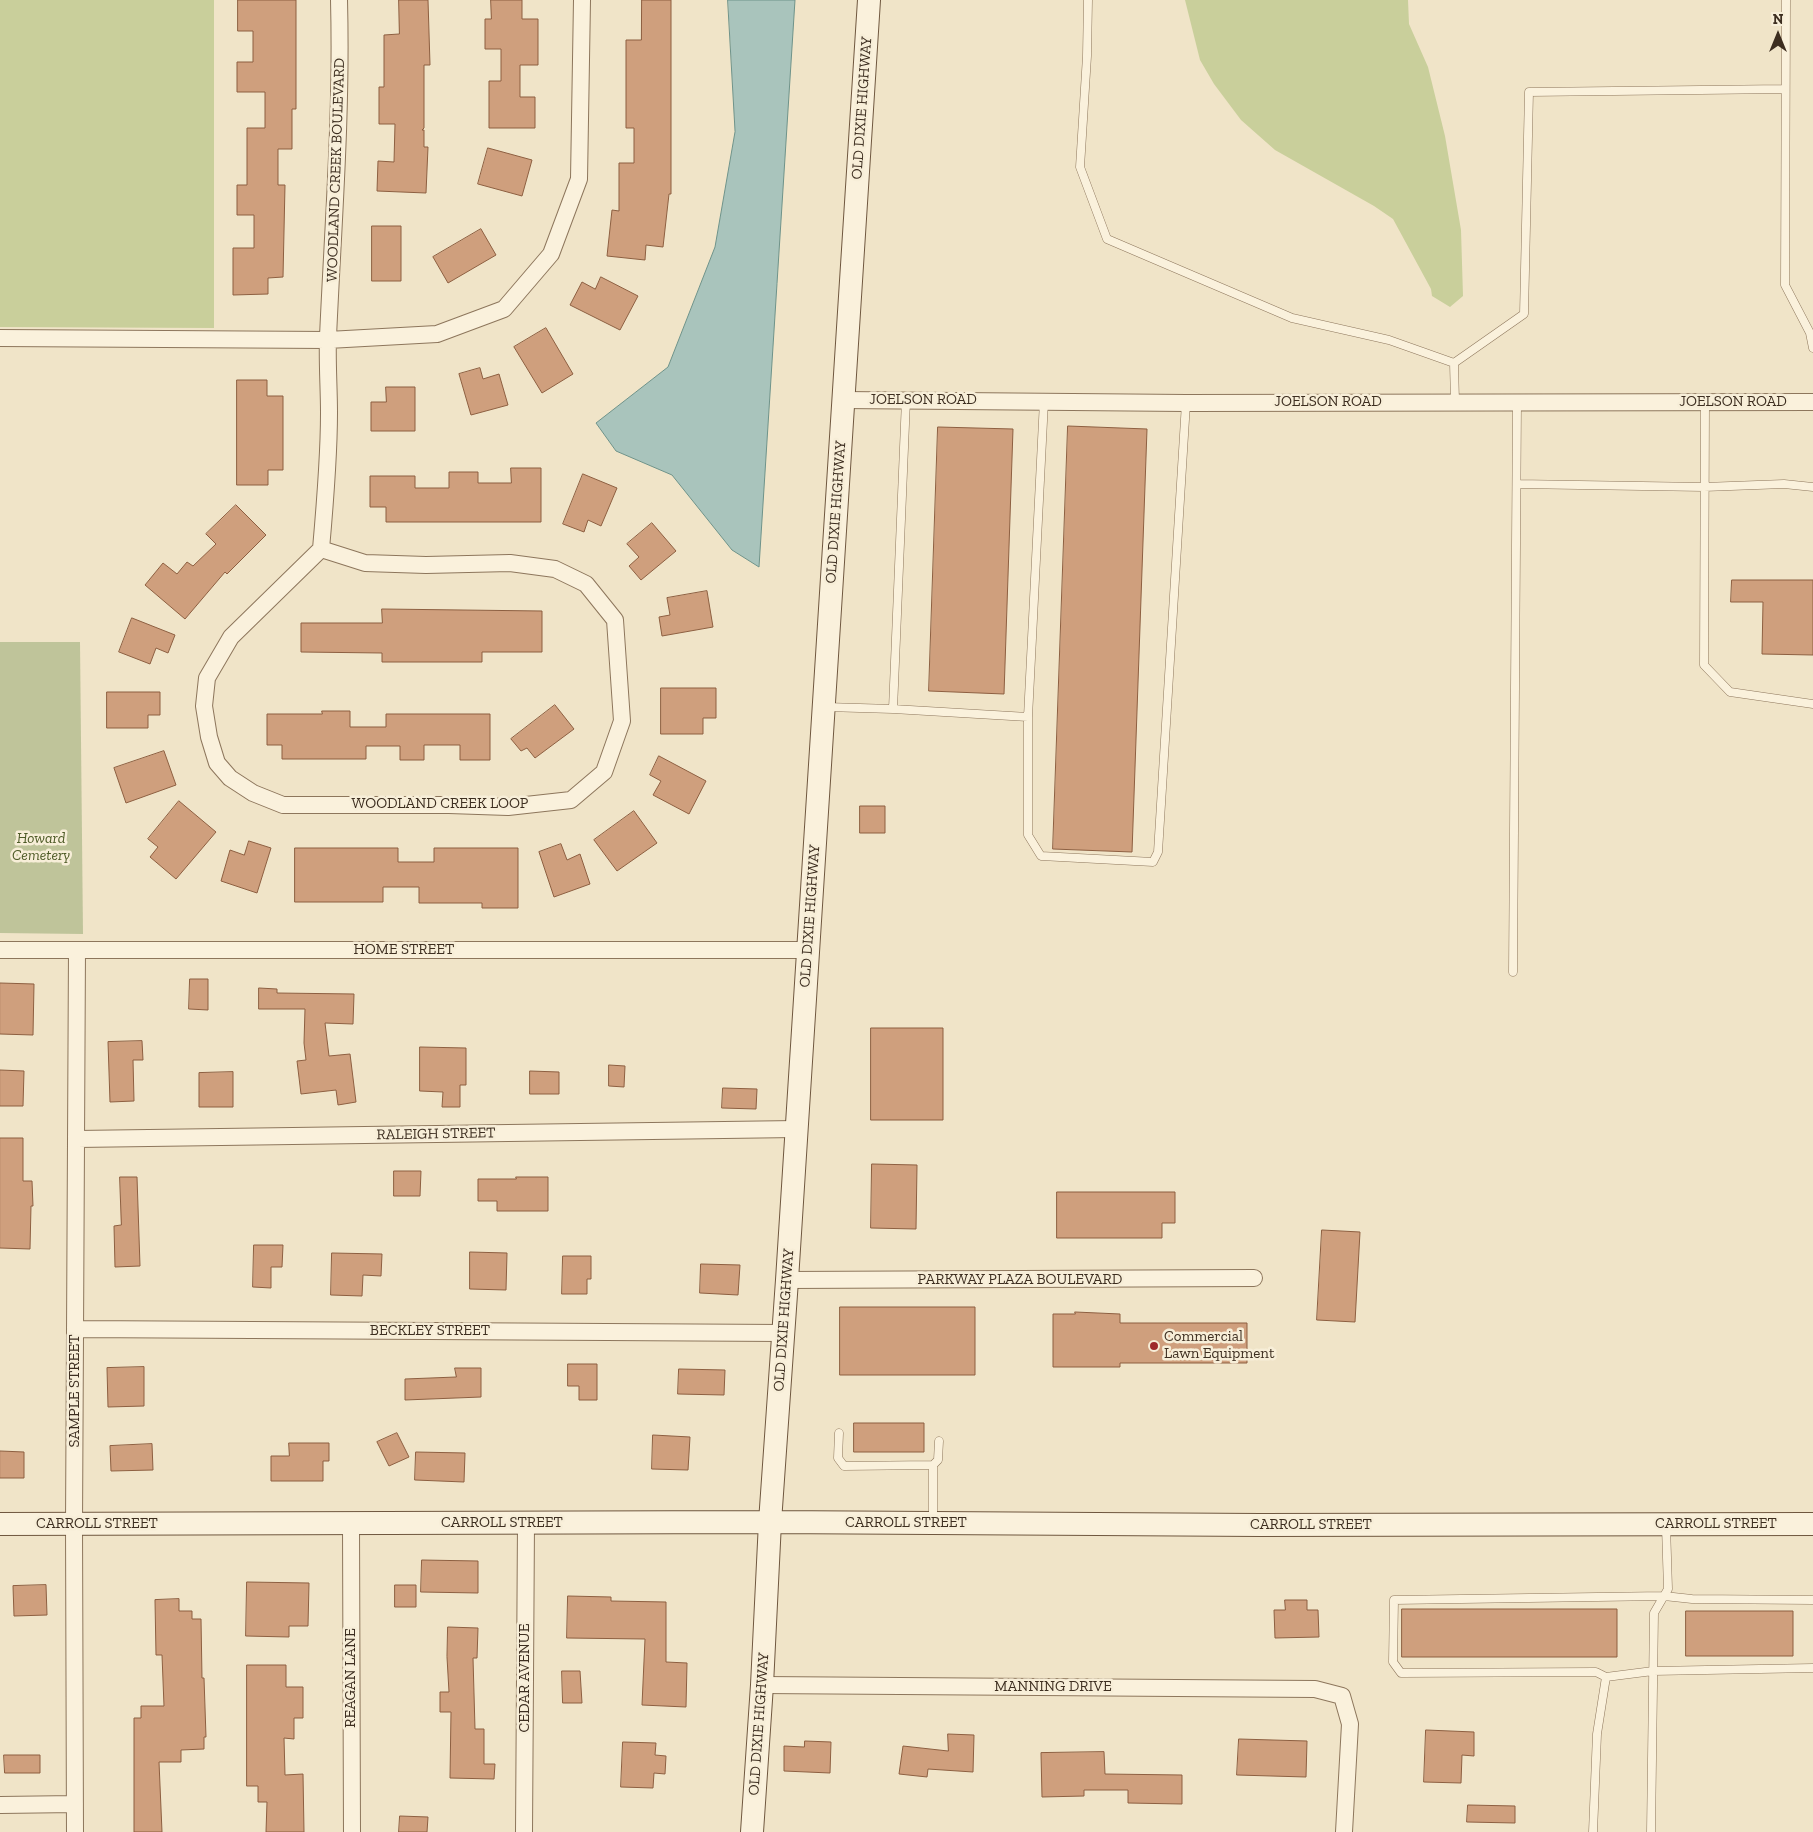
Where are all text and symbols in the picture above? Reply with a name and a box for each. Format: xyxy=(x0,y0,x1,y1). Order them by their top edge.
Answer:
north arrow xyxy=(1753,10,1803,60)
text: N xyxy=(1773,11,1783,28)
street label: OLD DIXIE HIGHWAY xyxy=(848,36,876,180)
street label: WOODLAND CREEK BOULEVARD xyxy=(323,58,349,282)
street label: JOELSON ROAD xyxy=(869,391,977,409)
street label: JOELSON ROAD xyxy=(1274,393,1382,411)
street label: JOELSON ROAD xyxy=(1679,393,1787,411)
street label: OLD DIXIE HIGHWAY xyxy=(822,440,850,584)
street label: WOODLAND CREEK LOOP xyxy=(352,795,528,813)
park label: Howard Cemetery xyxy=(12,830,70,865)
street label: OLD DIXIE HIGHWAY xyxy=(796,844,824,988)
street label: HOME STREET xyxy=(354,941,454,959)
street label: RALEIGH STREET xyxy=(376,1124,496,1144)
street label: OLD DIXIE HIGHWAY xyxy=(770,1248,798,1392)
street label: PARKWAY PLAZA BOULEVARD xyxy=(918,1271,1122,1289)
street label: BECKLEY STREET xyxy=(370,1322,490,1340)
place label: Commercial Lawn Equipment xyxy=(1164,1328,1274,1363)
street label: SAMPLE STREET xyxy=(66,1334,84,1448)
marker: Commercial Lawn Equipment xyxy=(1148,1340,1160,1352)
street label: CARROLL STREET xyxy=(441,1514,563,1532)
street label: CARROLL STREET xyxy=(845,1514,967,1532)
street label: CARROLL STREET xyxy=(36,1515,158,1533)
street label: CARROLL STREET xyxy=(1655,1515,1777,1533)
street label: CARROLL STREET xyxy=(1250,1516,1372,1534)
street label: CEDAR AVENUE xyxy=(516,1624,534,1732)
street label: REAGAN LANE xyxy=(342,1628,360,1728)
street label: OLD DIXIE HIGHWAY xyxy=(745,1652,773,1796)
street label: MANNING DRIVE xyxy=(994,1678,1112,1696)

